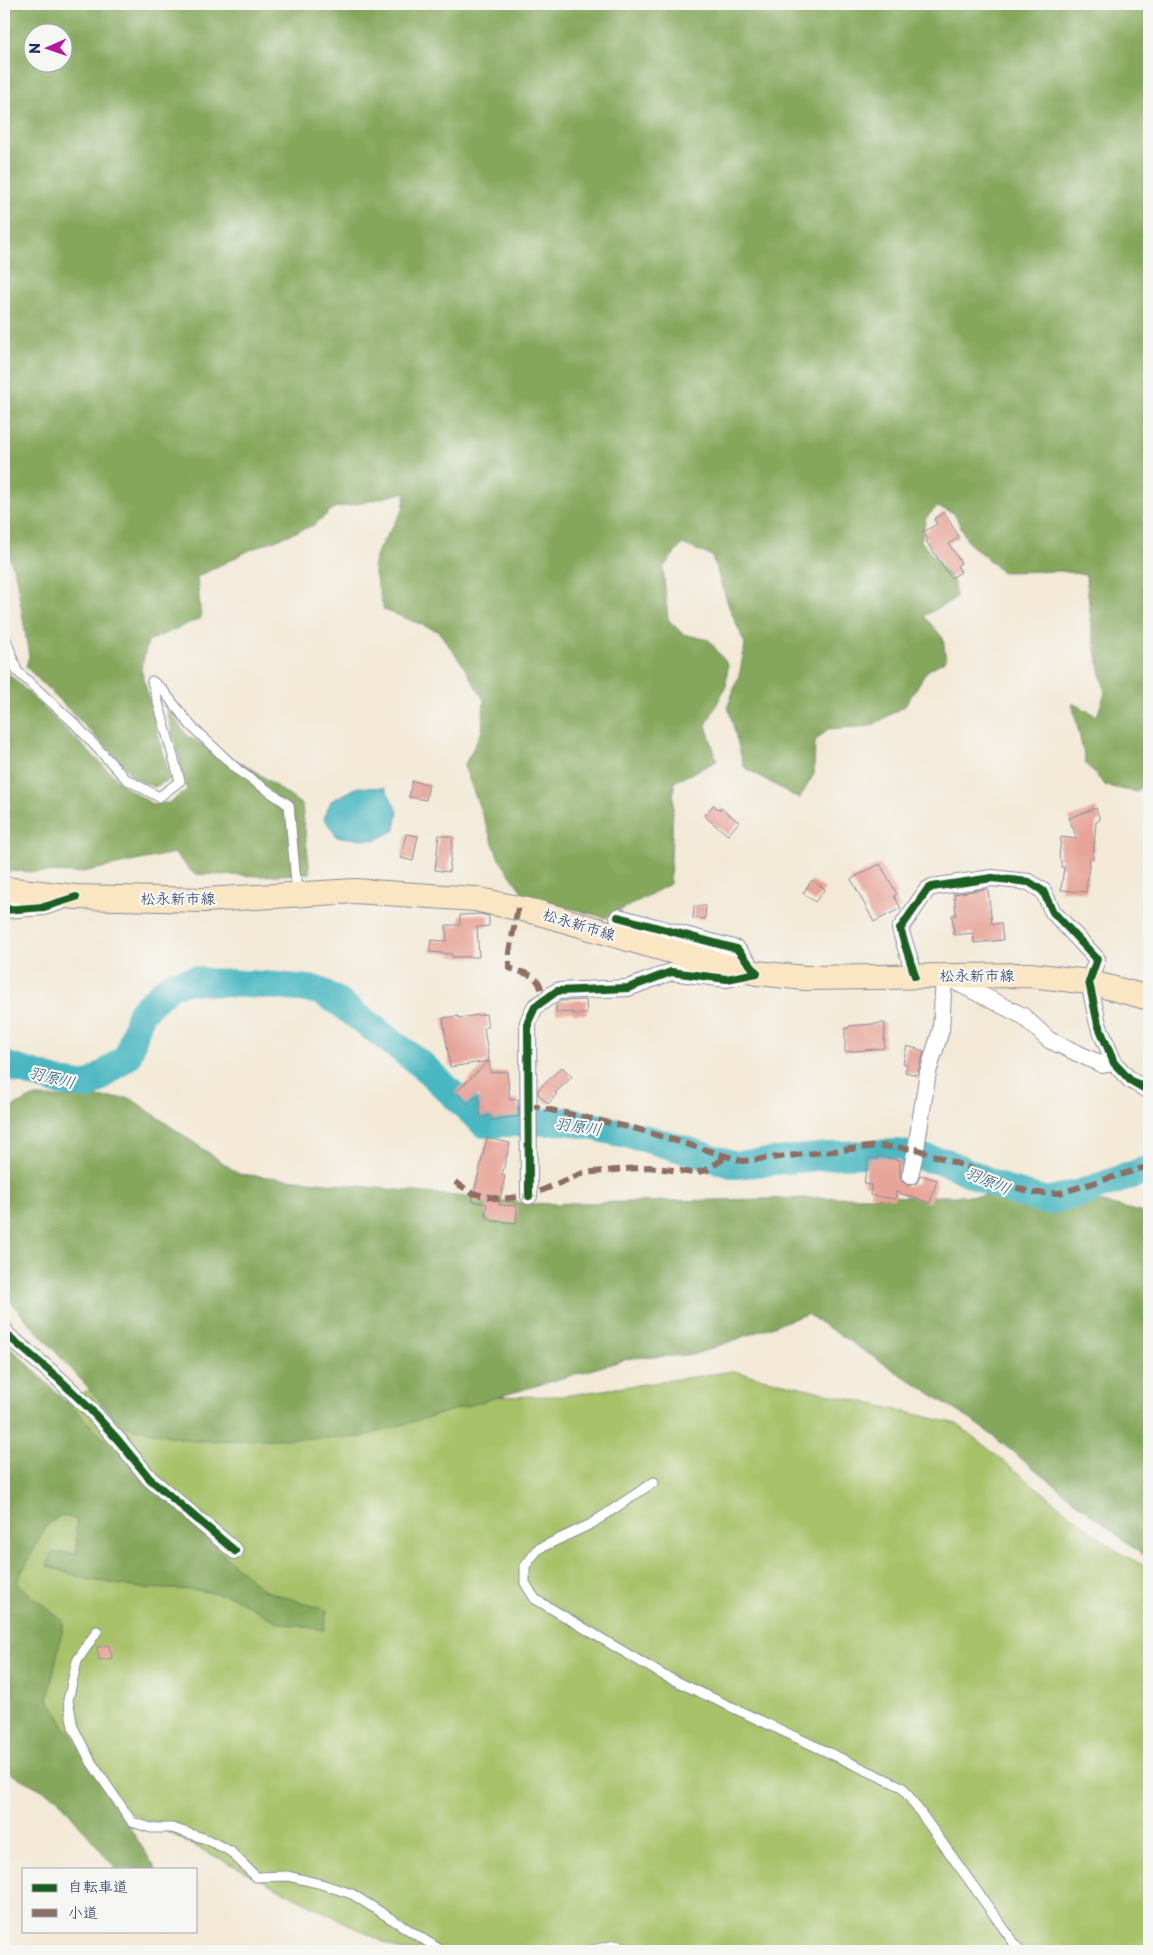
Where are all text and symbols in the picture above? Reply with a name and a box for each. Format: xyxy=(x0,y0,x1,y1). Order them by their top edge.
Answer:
north arrow xyxy=(22,22,72,72)
text: N xyxy=(24,43,45,54)
street label: 松永新市線 xyxy=(140,886,216,909)
street label: 松永新市線 xyxy=(540,902,619,946)
street label: 松永新市線 xyxy=(939,963,1015,986)
water label: 羽原川 xyxy=(26,1059,78,1093)
water label: 羽原川 xyxy=(553,1110,604,1140)
water label: 羽原川 xyxy=(962,1159,1015,1200)
legend xyxy=(22,1868,198,1932)
text: 自転車道 xyxy=(68,1874,128,1897)
text: 小道 xyxy=(68,1900,98,1923)

